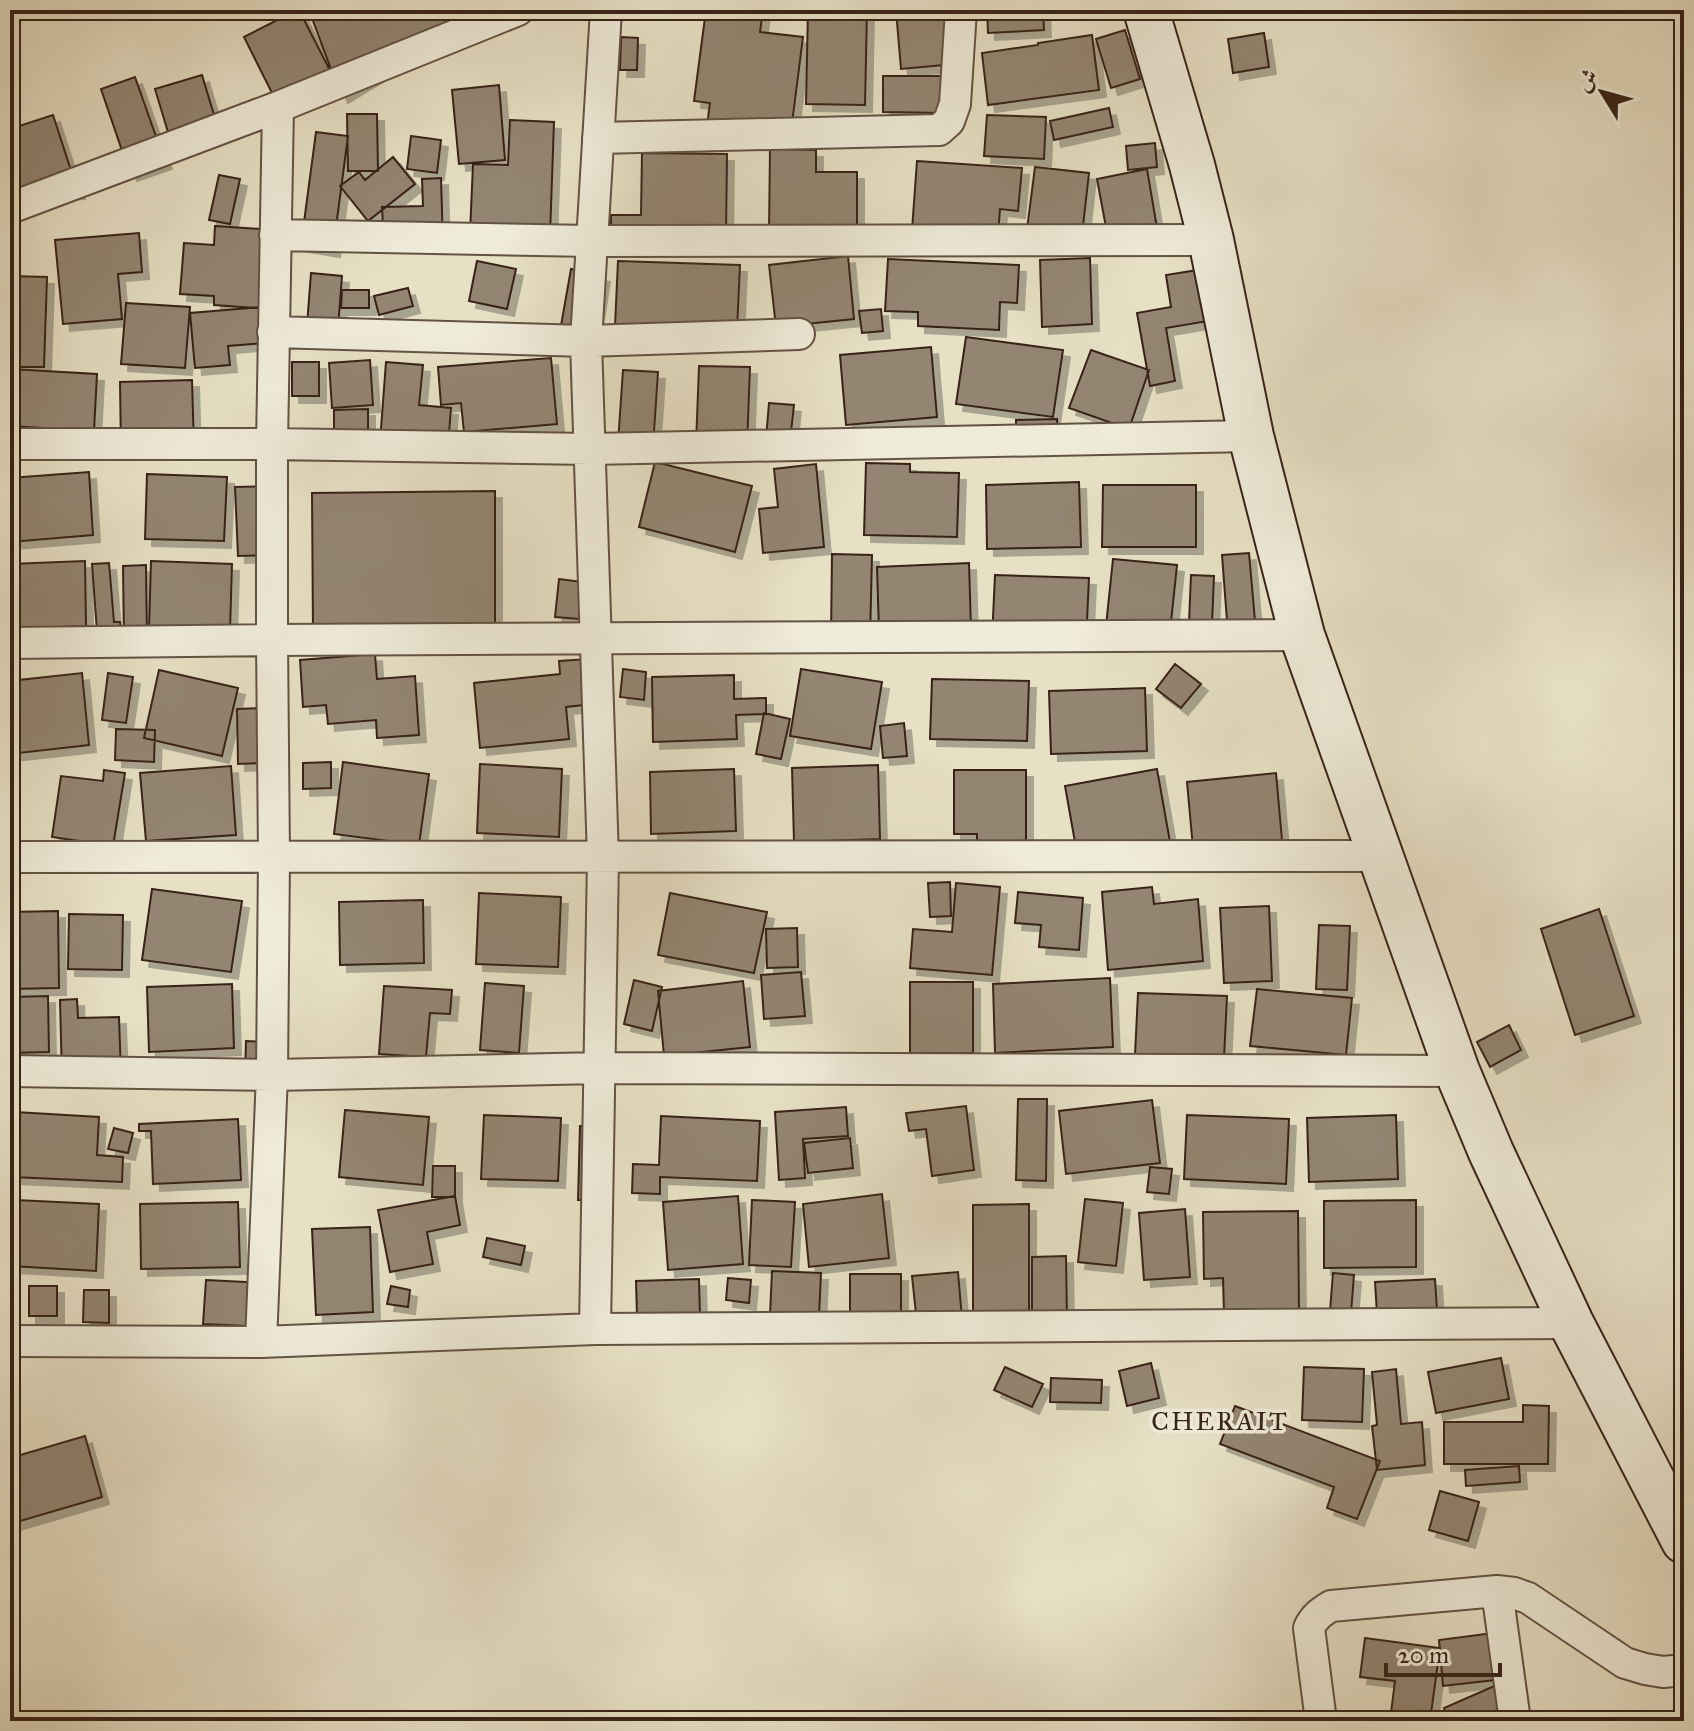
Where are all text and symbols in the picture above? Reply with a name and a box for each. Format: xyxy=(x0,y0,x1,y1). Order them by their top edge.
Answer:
north arrow xyxy=(1562,52,1642,132)
text: ش xyxy=(1569,63,1604,97)
district label: CHERAIT xyxy=(1151,1405,1289,1437)
scale bar xyxy=(1386,1627,1500,1677)
text: 20 m xyxy=(1398,1640,1449,1670)

